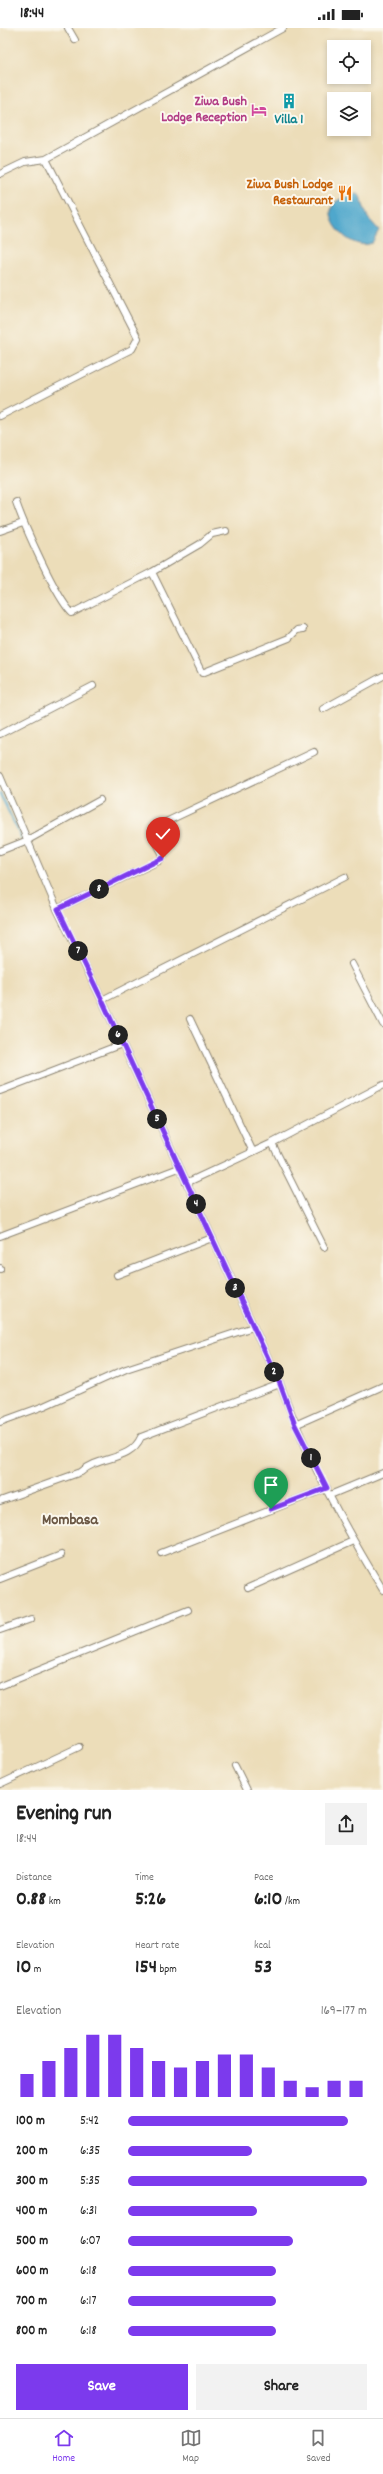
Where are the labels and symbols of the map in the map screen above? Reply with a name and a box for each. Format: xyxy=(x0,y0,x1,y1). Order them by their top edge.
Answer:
place label: Ziwa Bush Lodge Reception xyxy=(161,92,248,128)
building icon: Villa 1 xyxy=(280,92,298,110)
hotel icon: Ziwa Bush Lodge Reception xyxy=(250,101,268,119)
place label: Villa 1 xyxy=(275,110,303,130)
place label: Ziwa Bush Lodge Restaurant xyxy=(246,175,334,211)
restaurant icon: Ziwa Bush Lodge Restaurant xyxy=(336,184,354,202)
pin xyxy=(146,817,180,858)
pin: 8 xyxy=(89,879,109,899)
pin: 7 xyxy=(68,941,88,961)
pin: 6 xyxy=(108,1025,128,1045)
pin: 5 xyxy=(147,1109,167,1129)
pin: 4 xyxy=(186,1194,206,1214)
pin: 3 xyxy=(225,1278,245,1298)
pin: 2 xyxy=(264,1362,284,1382)
pin: 1 xyxy=(301,1448,321,1468)
pin xyxy=(254,1468,288,1509)
district label: Mombasa xyxy=(42,1509,100,1532)

